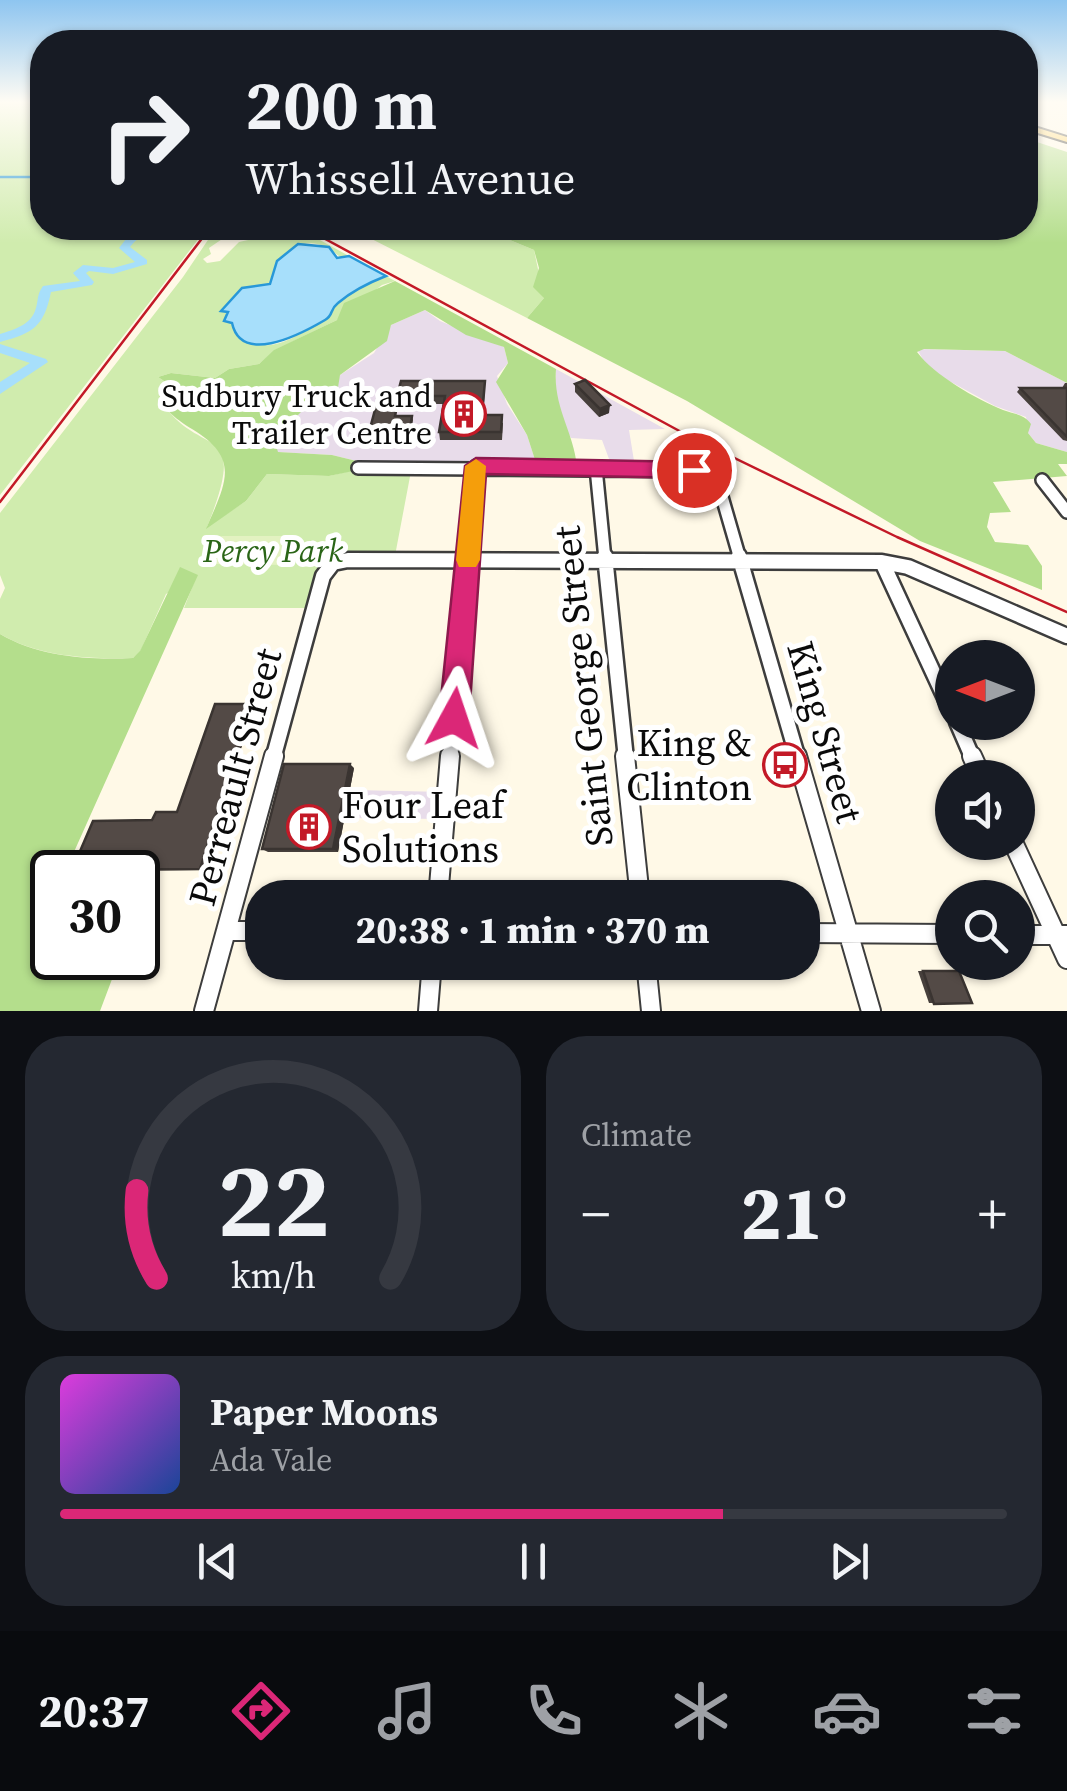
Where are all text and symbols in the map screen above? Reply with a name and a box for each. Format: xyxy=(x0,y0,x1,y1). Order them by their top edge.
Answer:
text: 200 m xyxy=(245,56,437,152)
icon: right xyxy=(80,70,210,200)
text: Whissell Avenue xyxy=(245,147,575,209)
place label: Sudbury Truck and Trailer Centre xyxy=(161,374,432,455)
building icon: Sudbury Truck and Trailer Centre xyxy=(441,391,487,437)
pin xyxy=(652,428,737,513)
icon: arrive xyxy=(667,443,722,498)
street label: Saint George Street xyxy=(540,523,626,849)
park label: Percy Park xyxy=(202,529,344,573)
street label: King Street xyxy=(774,635,876,829)
north arrow xyxy=(935,640,1035,740)
map controls xyxy=(935,640,1035,980)
street label: Perreault Street xyxy=(176,642,294,911)
position arrow xyxy=(402,666,506,770)
place label: King & Clinton xyxy=(626,717,752,813)
bus stop icon: King & Clinton xyxy=(762,742,808,788)
button: sound xyxy=(935,760,1035,860)
place label: Four Leaf Solutions xyxy=(342,779,508,875)
building icon: Four Leaf Solutions xyxy=(286,804,332,850)
speed limit sign: 30 xyxy=(30,850,160,980)
button: search xyxy=(935,880,1035,980)
text: 20:38 · 1 min · 370 m xyxy=(355,904,710,956)
text: Climate xyxy=(581,1113,692,1157)
text: 22 xyxy=(217,1128,329,1271)
text: 21° xyxy=(740,1161,848,1264)
text: − xyxy=(581,1176,610,1251)
text: + xyxy=(978,1176,1007,1251)
text: km/h xyxy=(230,1251,316,1300)
text: Paper Moons xyxy=(210,1386,438,1438)
text: Ada Vale xyxy=(210,1438,332,1482)
icon: previous xyxy=(190,1534,245,1589)
icon: pause xyxy=(506,1534,561,1589)
icon: next xyxy=(822,1534,877,1589)
icon: directions xyxy=(226,1676,296,1746)
icon: music xyxy=(372,1676,442,1746)
icon: phone xyxy=(519,1676,589,1746)
icon: climate xyxy=(666,1676,736,1746)
icon: car xyxy=(812,1676,882,1746)
icon: filters xyxy=(959,1676,1029,1746)
text: 20:37 xyxy=(38,1680,149,1742)

